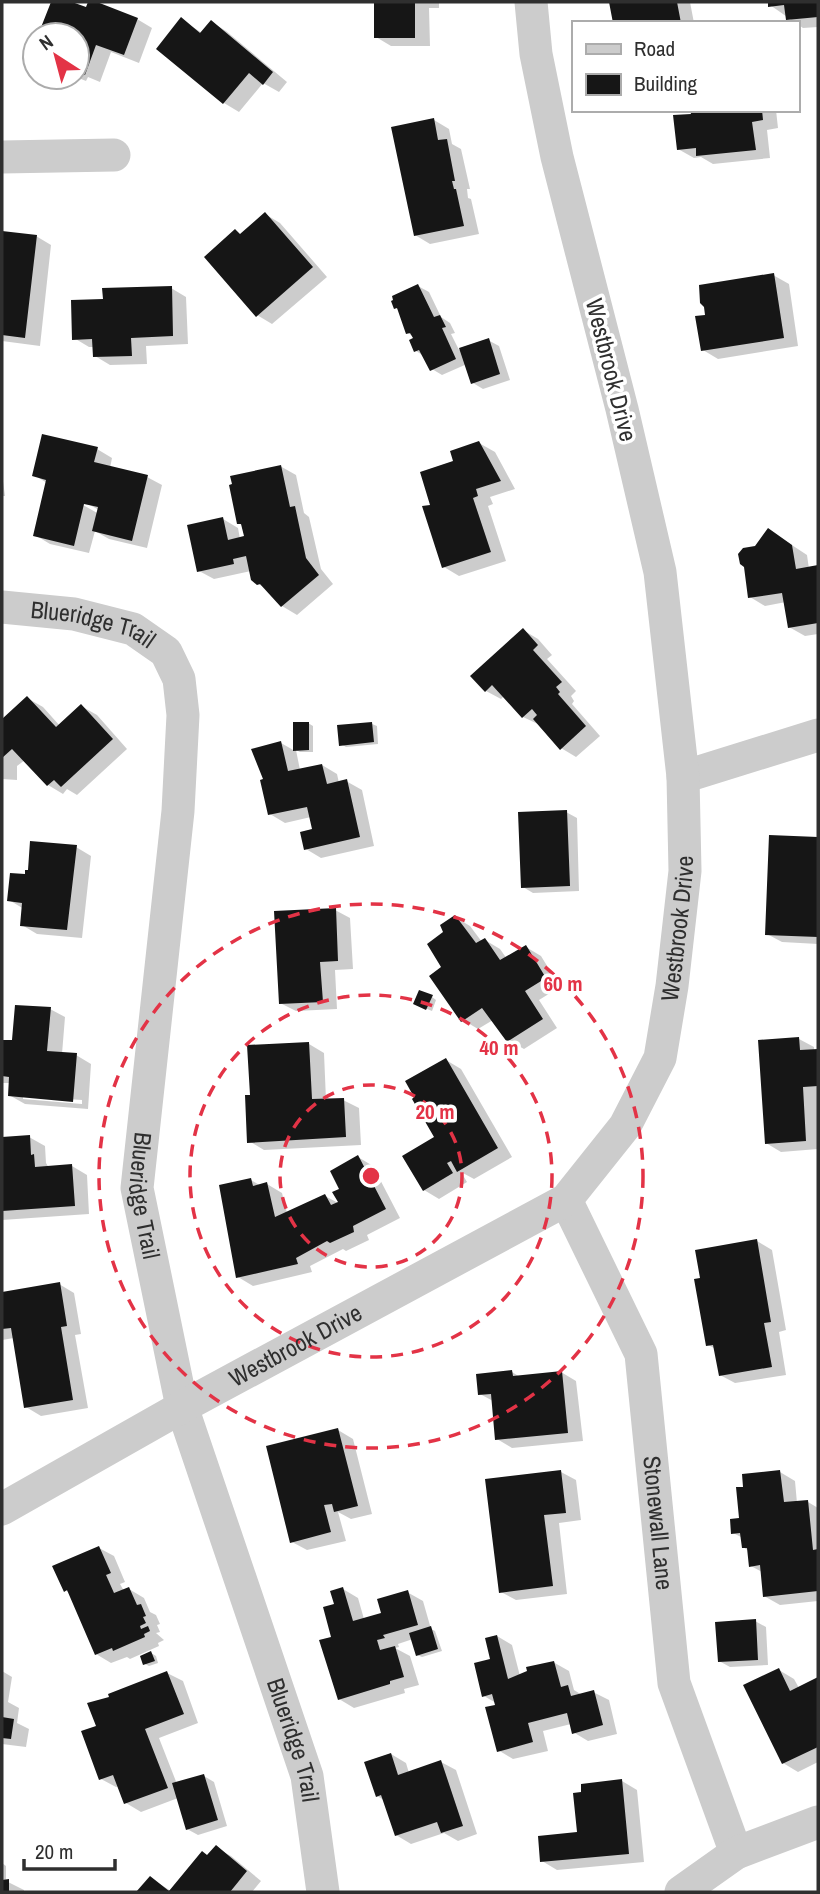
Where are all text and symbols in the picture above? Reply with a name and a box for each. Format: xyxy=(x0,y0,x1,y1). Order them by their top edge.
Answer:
north arrow xyxy=(21,21,91,91)
legend xyxy=(572,21,799,112)
text: N xyxy=(34,28,58,56)
text: Road xyxy=(634,34,675,63)
text: Building xyxy=(634,69,698,98)
street label: Westbrook Drive xyxy=(579,295,645,445)
street label: Blueridge Trail xyxy=(29,593,162,655)
street label: Westbrook Drive xyxy=(653,855,700,1004)
text: 60 m xyxy=(543,969,583,998)
text: 40 m xyxy=(479,1033,519,1062)
text: 20 m xyxy=(415,1097,455,1126)
street label: Blueridge Trail xyxy=(121,1131,168,1262)
centre of rings xyxy=(359,1164,383,1188)
street label: Westbrook Drive xyxy=(223,1296,367,1394)
street label: Stonewall Lane xyxy=(636,1454,682,1591)
street label: Blueridge Trail xyxy=(260,1674,327,1804)
scale bar xyxy=(24,1828,116,1872)
text: 20 m xyxy=(35,1837,73,1866)

